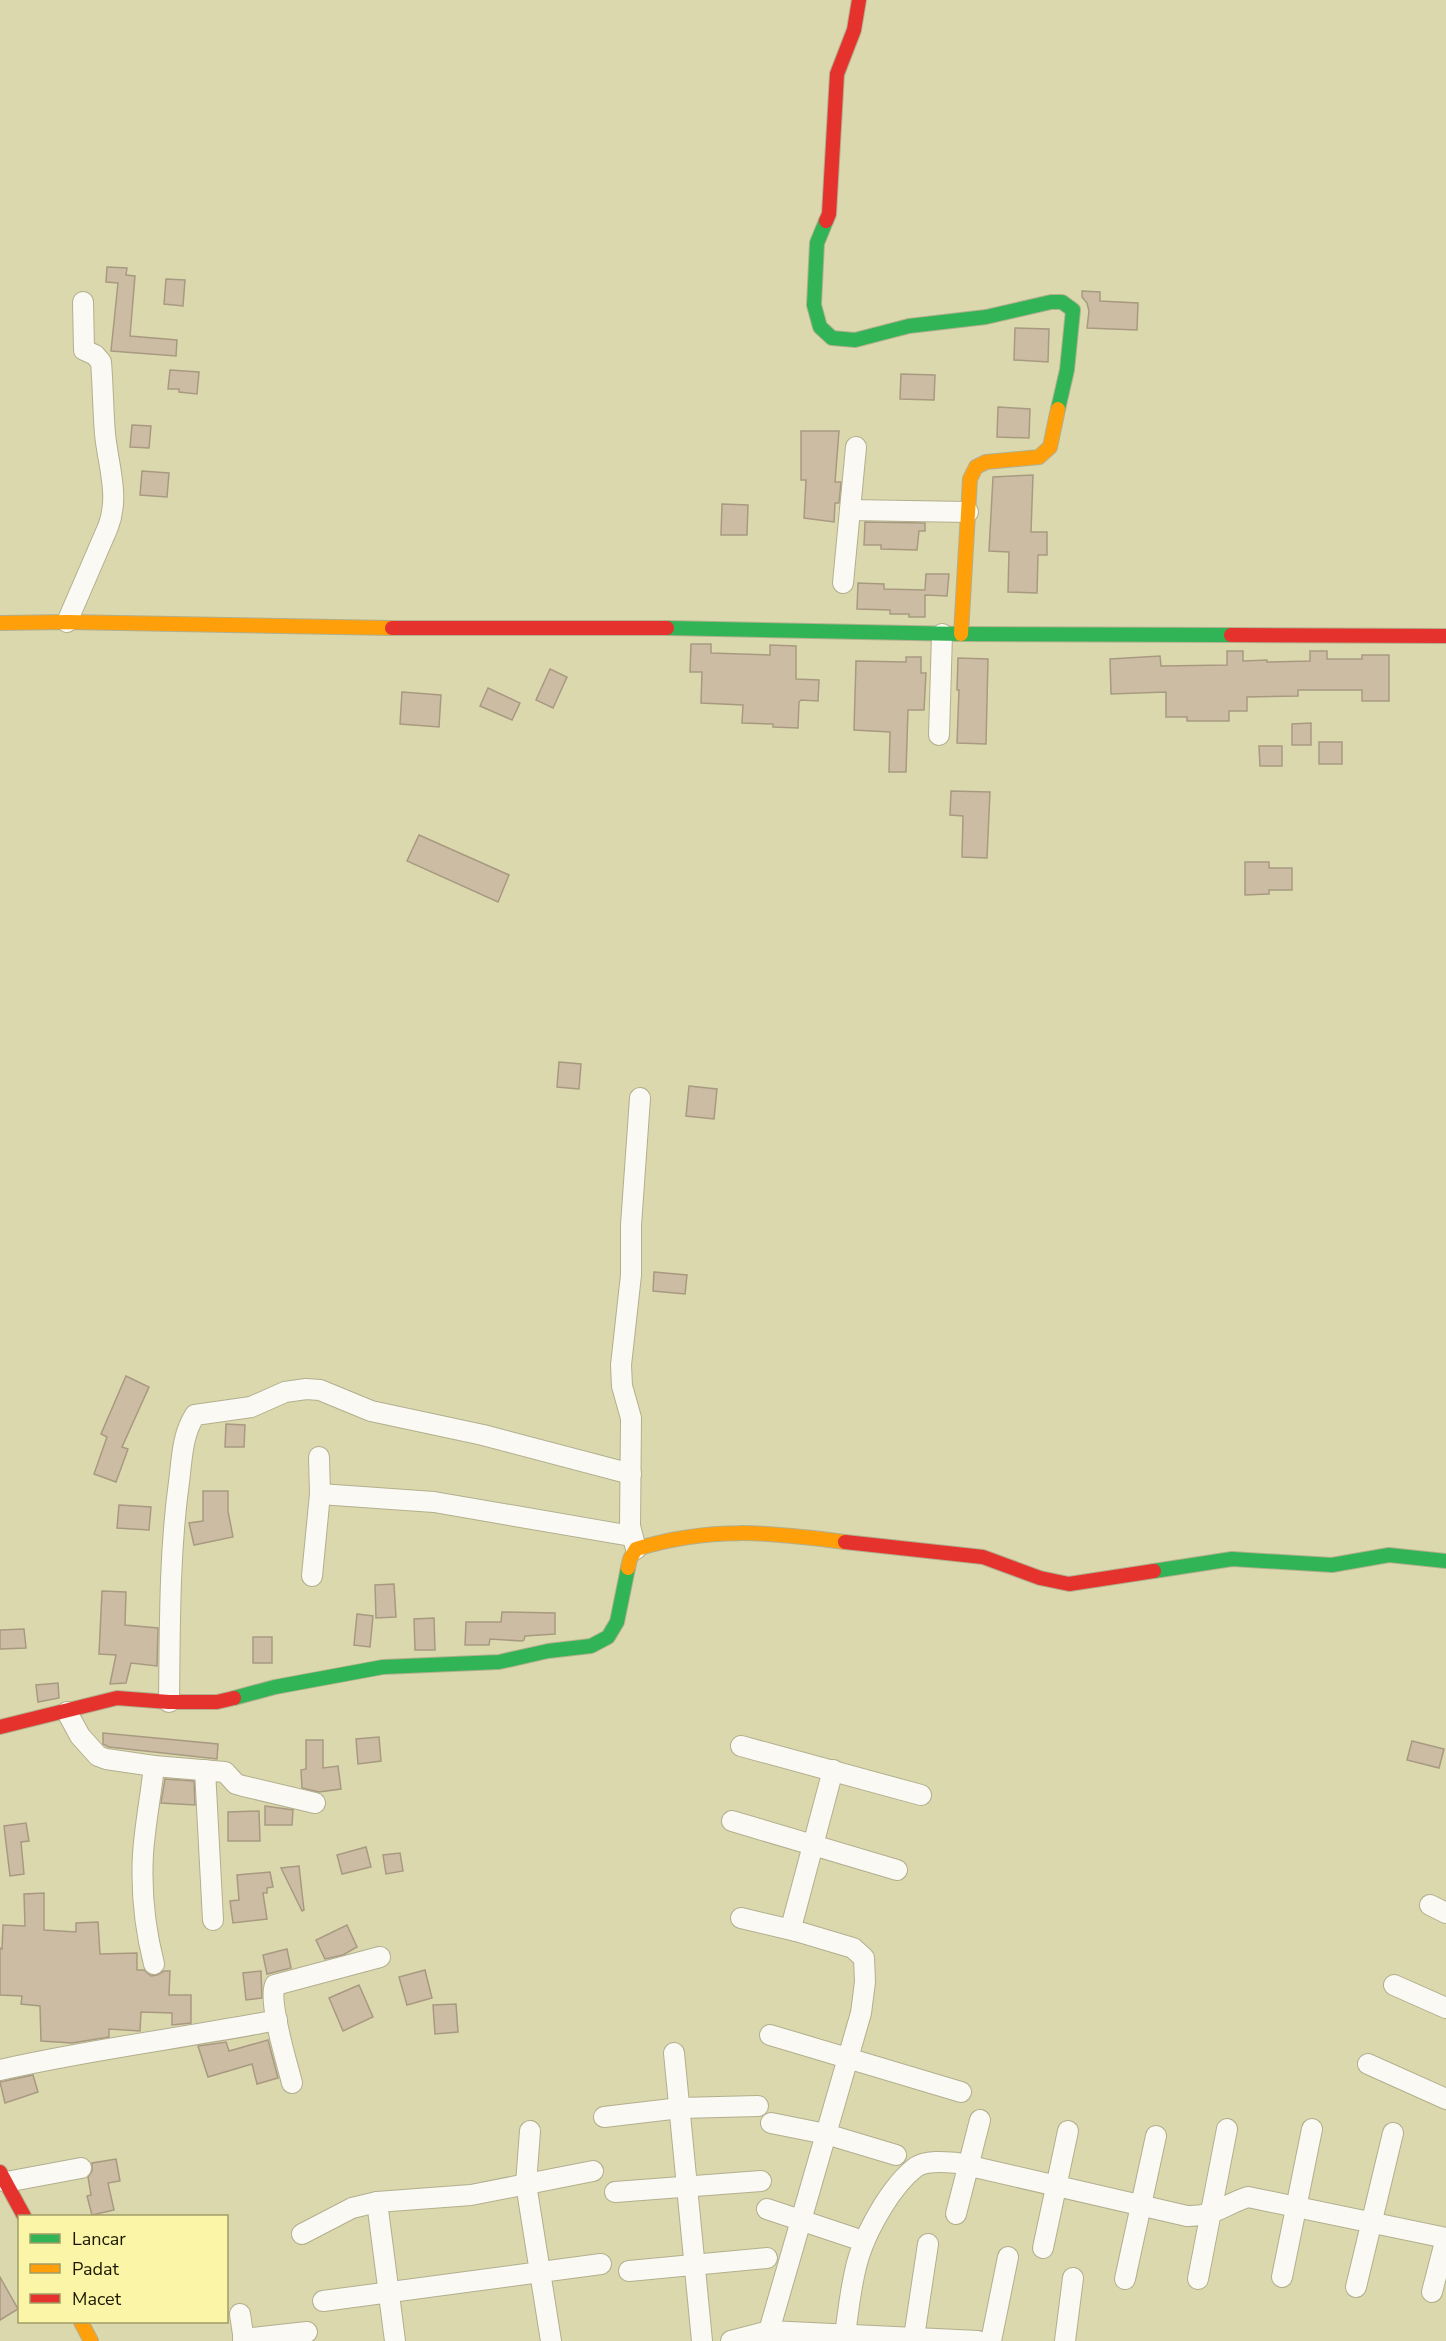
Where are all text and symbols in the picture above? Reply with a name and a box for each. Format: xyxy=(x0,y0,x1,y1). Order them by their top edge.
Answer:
legend xyxy=(18,2215,228,2323)
text: Lancar xyxy=(72,2227,126,2251)
text: Padat xyxy=(72,2257,120,2281)
text: Macet xyxy=(72,2287,122,2311)

